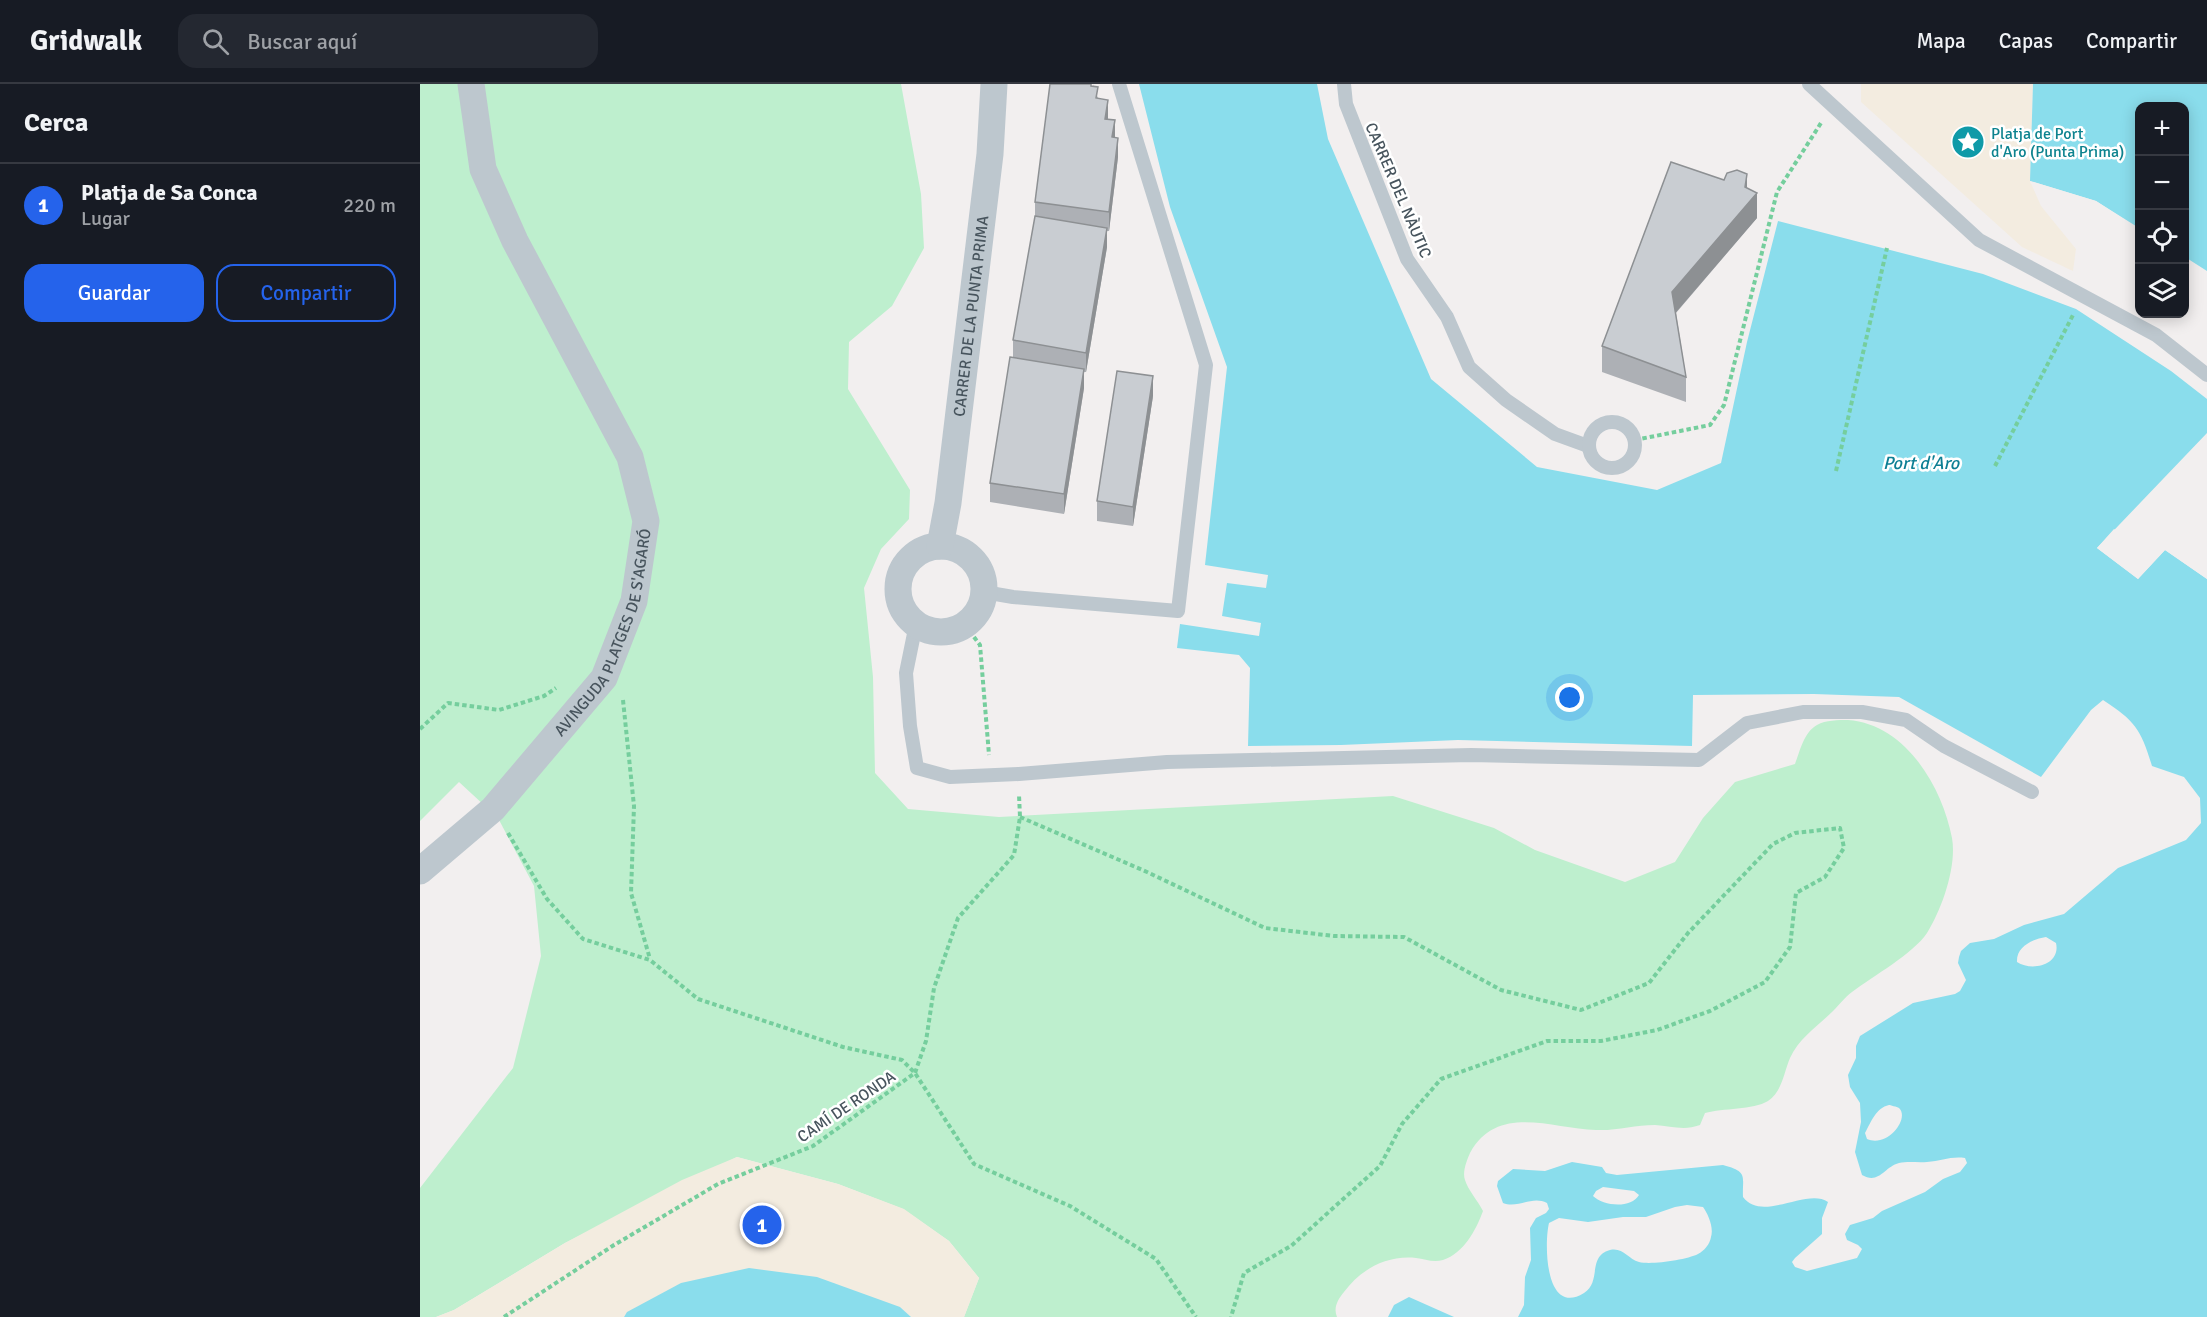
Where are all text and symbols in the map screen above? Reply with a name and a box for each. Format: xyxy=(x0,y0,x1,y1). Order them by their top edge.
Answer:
search box xyxy=(178,14,598,68)
text: Gridwalk xyxy=(30,24,142,58)
icon: search xyxy=(199,25,232,58)
text: Buscar aquí xyxy=(247,28,357,55)
text: Mapa xyxy=(1916,28,1966,54)
text: Capas xyxy=(1999,28,2053,54)
text: Compartir xyxy=(2086,28,2177,54)
map controls xyxy=(2135,102,2189,318)
button: + xyxy=(2135,102,2189,156)
text: Cerca xyxy=(24,107,88,139)
street label: CARRER DEL NÀUTIC xyxy=(1360,120,1436,261)
place icon: Platja de Port d'Aro (Punta Prima) xyxy=(1950,124,1986,160)
place label: Platja de Port d'Aro (Punta Prima) xyxy=(1991,124,2124,162)
button: − xyxy=(2135,156,2189,210)
text: Platja de Sa Conca xyxy=(81,179,258,206)
text: 1 xyxy=(38,193,49,218)
text: 220 m xyxy=(343,193,396,218)
text: Lugar xyxy=(81,206,130,231)
button: locate xyxy=(2135,210,2189,264)
street label: CARRER DE LA PUNTA PRIMA xyxy=(949,214,994,418)
button: Guardar xyxy=(24,264,204,322)
button: Compartir xyxy=(216,264,396,322)
button: layers xyxy=(2135,264,2189,318)
water label: Port d'Aro xyxy=(1883,452,1961,474)
street label: AVINGUDA PLATGES DE S'AGARÓ xyxy=(550,527,656,741)
your location xyxy=(1555,683,1584,712)
street label: CAMÍ DE RONDA xyxy=(794,1066,900,1147)
pin: 1 xyxy=(742,1202,782,1248)

